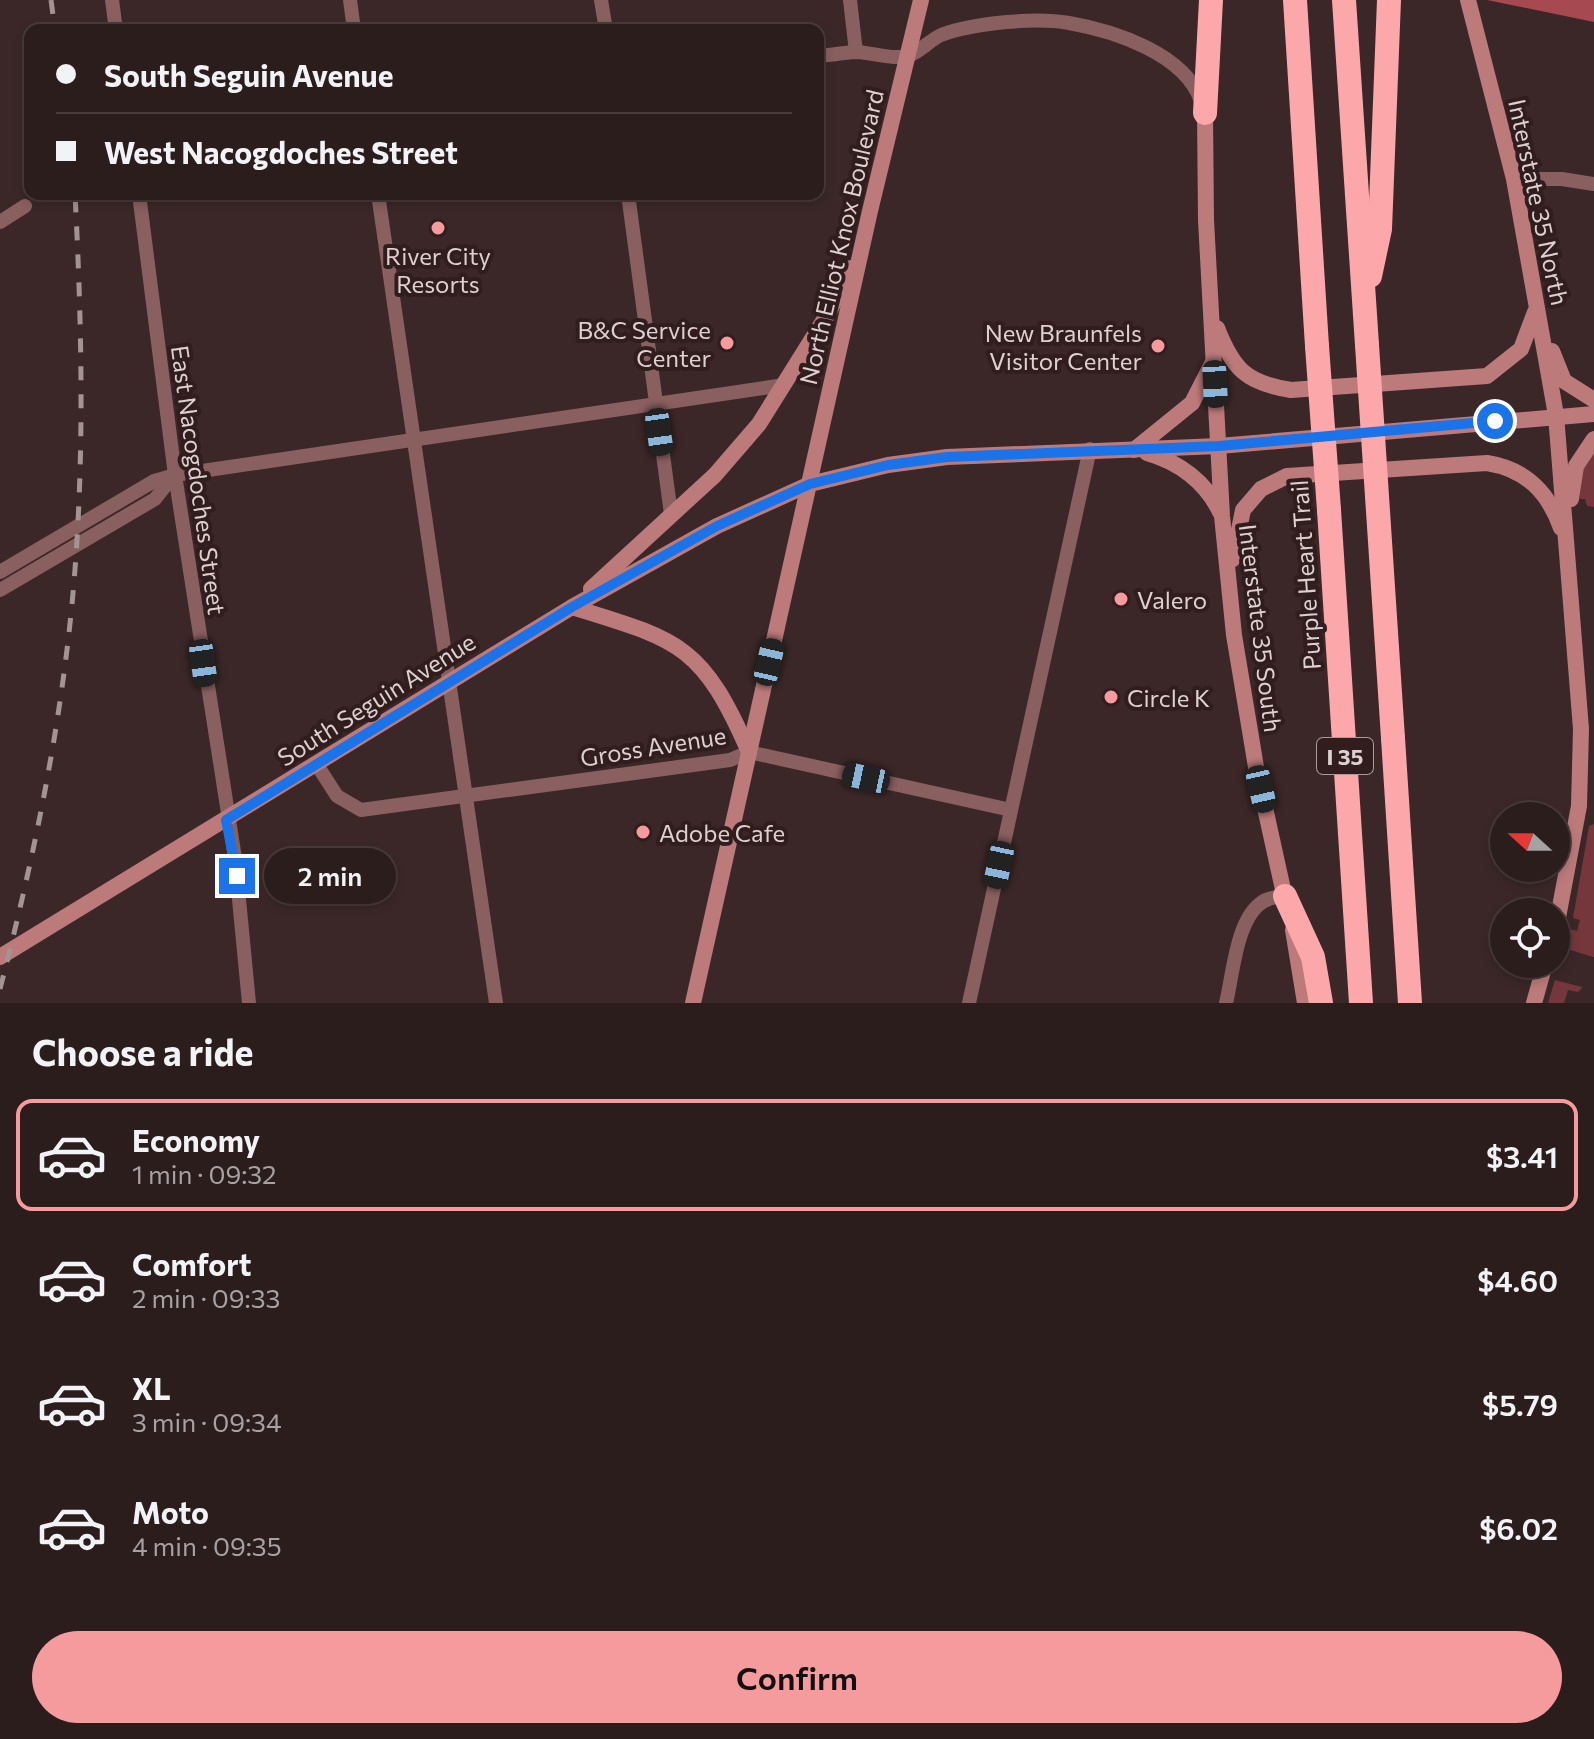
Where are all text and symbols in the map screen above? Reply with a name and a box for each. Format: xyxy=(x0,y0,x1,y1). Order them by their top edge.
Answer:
text: South Seguin Avenue xyxy=(104,56,393,93)
street label: North Elliot Knox Boulevard xyxy=(793,87,889,387)
street label: Interstate 35 North xyxy=(1503,96,1575,308)
text: West Nacogdoches Street xyxy=(104,133,458,170)
marker: River City Resorts xyxy=(429,219,447,237)
place label: River City Resorts xyxy=(385,241,491,298)
place label: B&C Service Center xyxy=(578,315,711,372)
place label: New Braunfels Visitor Center xyxy=(985,318,1142,375)
marker: B&C Service Center xyxy=(718,334,736,352)
marker: New Braunfels Visitor Center xyxy=(1149,337,1167,355)
street label: East Nacogdoches Street xyxy=(166,343,232,617)
car xyxy=(1202,359,1228,409)
route start xyxy=(1477,403,1513,439)
car xyxy=(644,407,674,457)
street label: Purple Heart Trail xyxy=(1284,479,1326,671)
street label: Interstate 35 South xyxy=(1234,522,1288,734)
place label: Valero xyxy=(1137,585,1207,614)
marker: Valero xyxy=(1112,590,1130,608)
street label: South Seguin Avenue xyxy=(272,626,480,772)
car xyxy=(752,636,786,688)
car xyxy=(188,638,218,688)
place label: Circle K xyxy=(1127,683,1210,712)
marker: Circle K xyxy=(1102,688,1120,706)
street label: Gross Avenue xyxy=(578,720,728,772)
road number: I 35 xyxy=(1317,738,1373,774)
car xyxy=(840,761,892,795)
car xyxy=(1244,763,1278,815)
north arrow xyxy=(1490,802,1570,882)
map controls xyxy=(1490,802,1570,978)
place label: Adobe Cafe xyxy=(659,818,785,847)
marker: Adobe Cafe xyxy=(634,823,652,841)
car xyxy=(982,839,1016,891)
callout: 2 min xyxy=(265,848,397,904)
route end xyxy=(219,858,255,894)
text: 2 min xyxy=(298,860,362,891)
button: locate xyxy=(1490,898,1570,978)
text: Choose a ride xyxy=(32,1029,253,1073)
icon: car xyxy=(36,1119,108,1191)
text: Economy xyxy=(132,1121,260,1158)
text: $3.41 xyxy=(1486,1137,1558,1174)
text: 1 min · 09:32 xyxy=(132,1158,277,1189)
icon: car xyxy=(36,1243,108,1315)
text: Comfort xyxy=(132,1245,251,1282)
text: $4.60 xyxy=(1477,1261,1558,1298)
text: 2 min · 09:33 xyxy=(132,1282,280,1313)
icon: car xyxy=(36,1367,108,1439)
text: XL xyxy=(132,1369,171,1406)
text: $5.79 xyxy=(1482,1385,1558,1422)
text: 3 min · 09:34 xyxy=(132,1406,282,1437)
icon: car xyxy=(36,1491,108,1563)
text: Moto xyxy=(132,1493,209,1530)
text: $6.02 xyxy=(1479,1509,1558,1546)
text: 4 min · 09:35 xyxy=(132,1530,282,1561)
button: Confirm xyxy=(32,1631,1562,1723)

